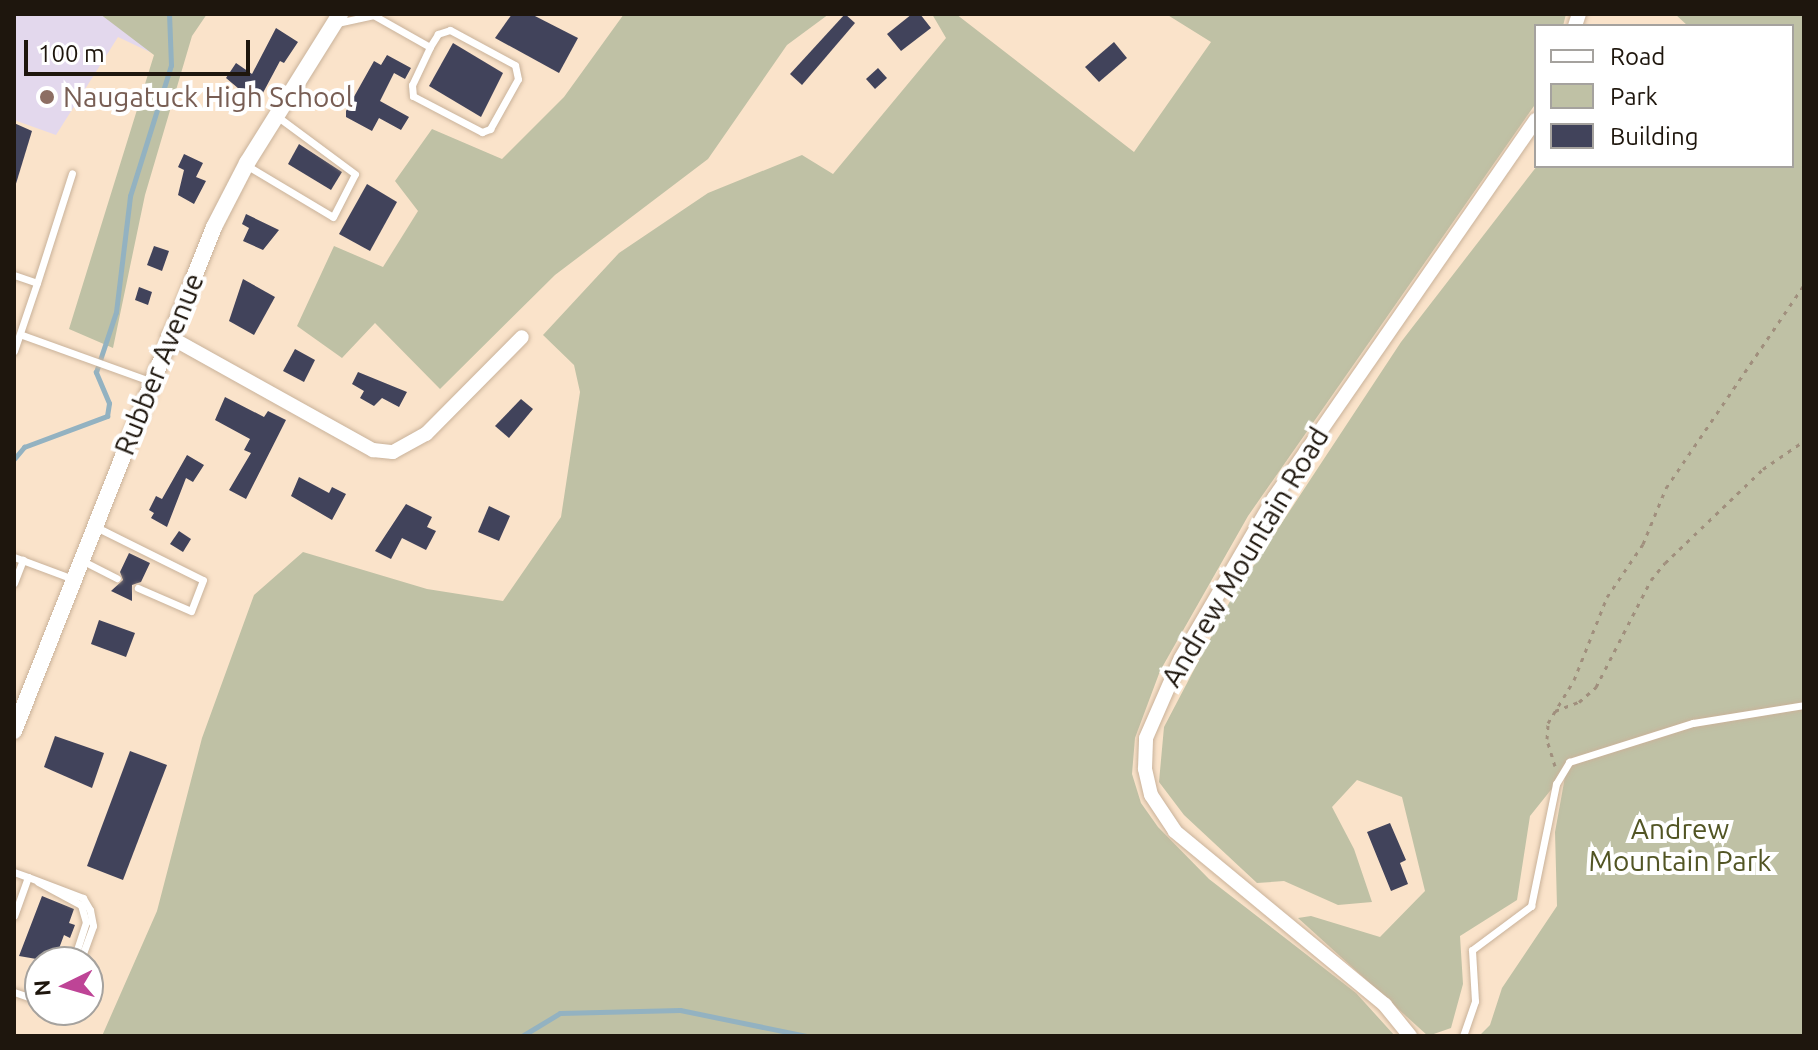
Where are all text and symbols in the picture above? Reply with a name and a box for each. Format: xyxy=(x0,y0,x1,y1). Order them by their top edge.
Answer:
scale bar xyxy=(28,24,254,74)
legend xyxy=(1534,24,1794,168)
text: 100 m xyxy=(38,40,105,67)
text: Road xyxy=(1610,43,1665,70)
place label: Naugatuck High School xyxy=(63,80,353,114)
text: Park xyxy=(1610,83,1658,110)
marker: Naugatuck High School xyxy=(38,88,56,106)
text: Building xyxy=(1610,123,1698,150)
street label: Rubber Avenue xyxy=(107,268,211,460)
street label: Andrew Mountain Road xyxy=(1154,421,1336,693)
park label: Andrew Mountain Park xyxy=(1589,812,1771,878)
north arrow xyxy=(24,946,104,1026)
text: N xyxy=(28,979,55,997)

